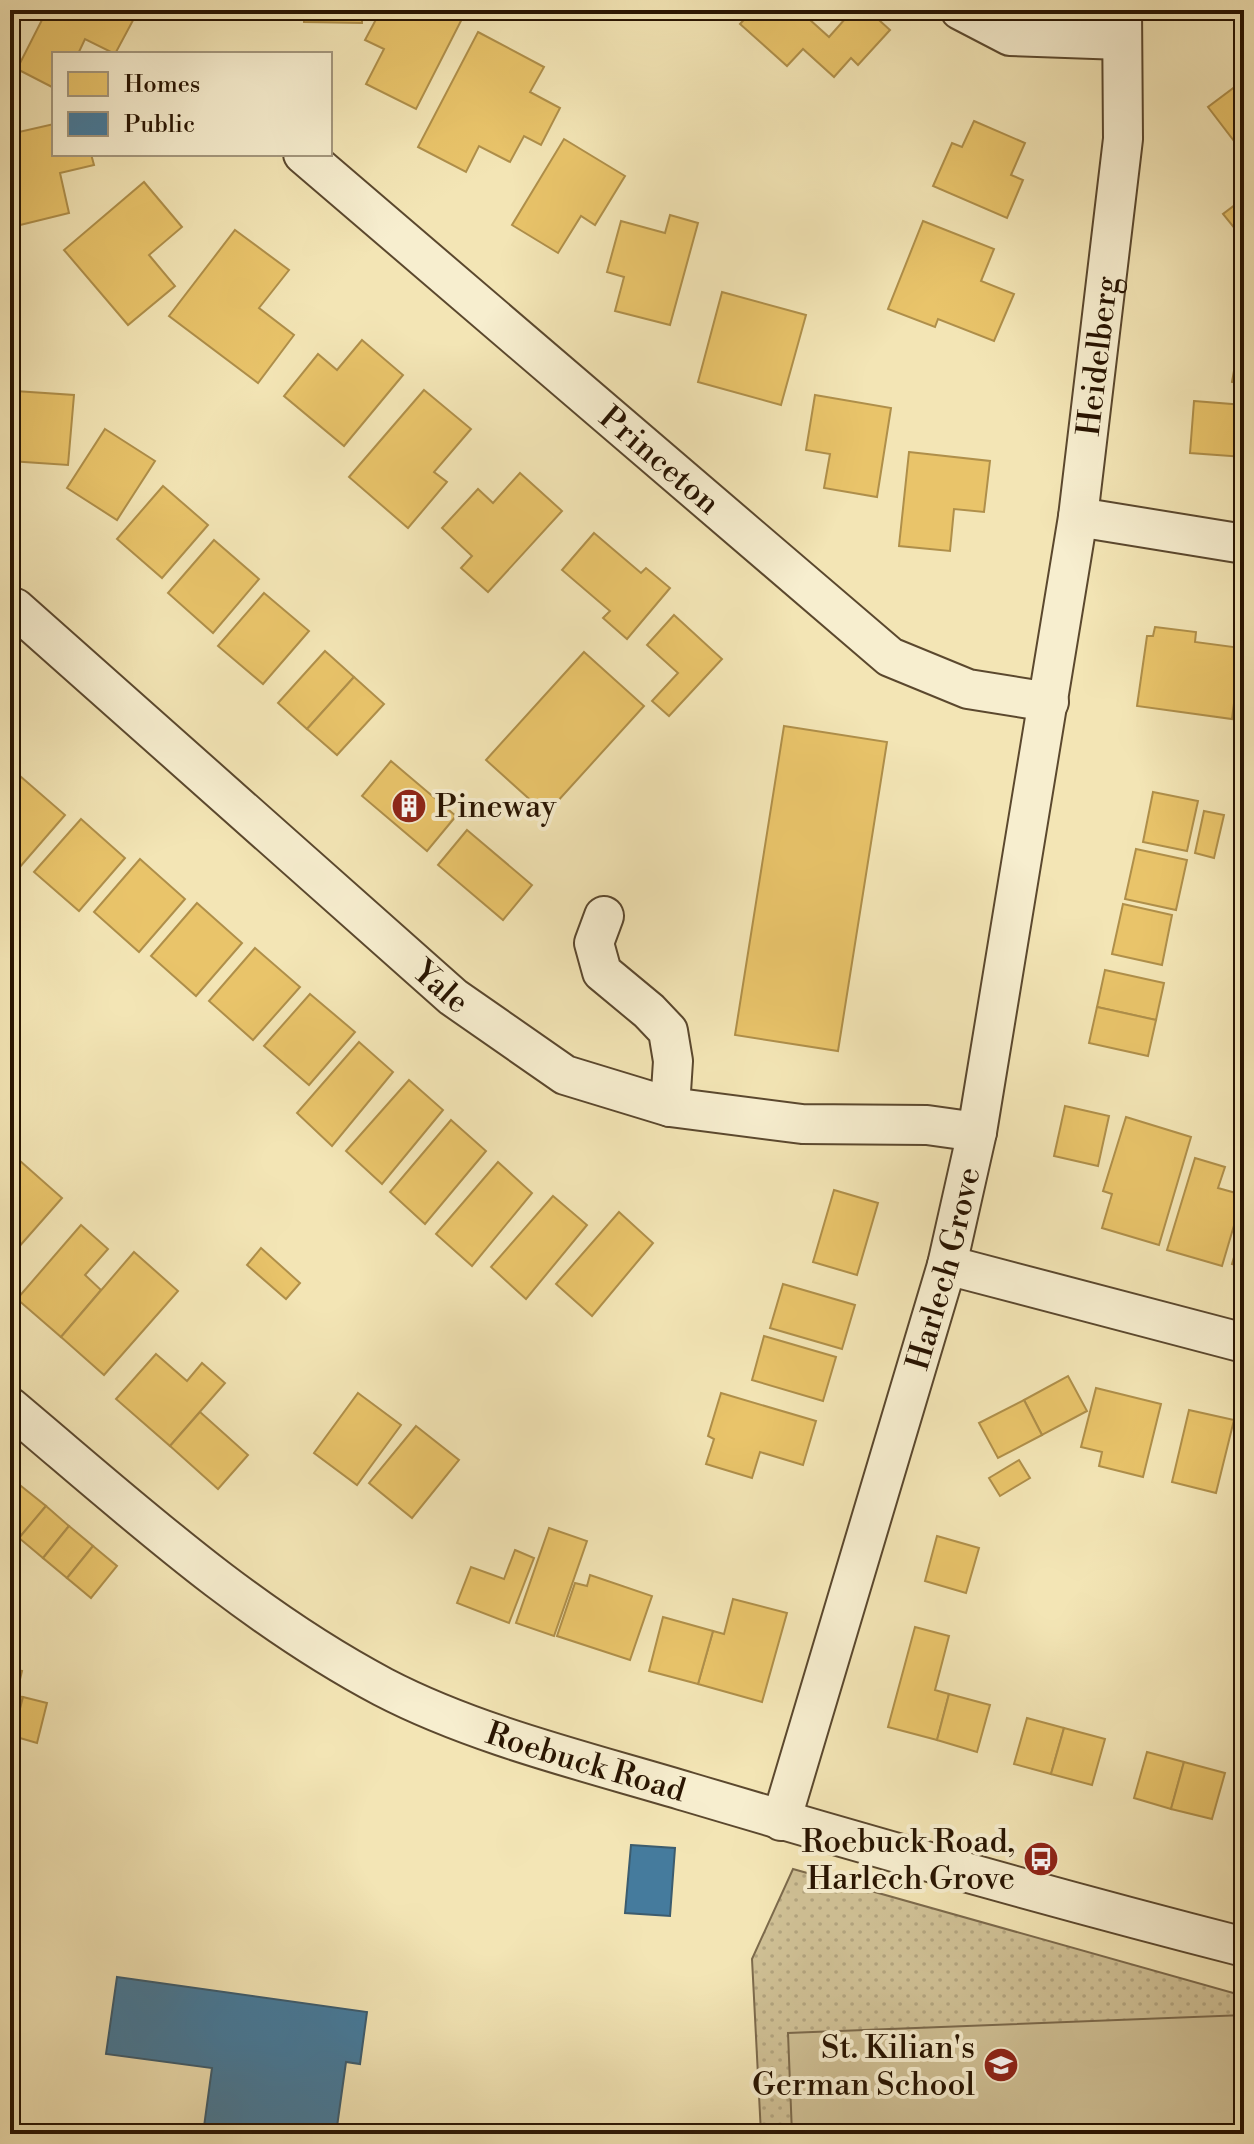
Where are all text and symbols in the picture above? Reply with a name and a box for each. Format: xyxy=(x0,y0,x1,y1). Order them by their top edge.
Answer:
legend xyxy=(52,52,332,156)
text: Homes xyxy=(124,70,200,100)
text: Public xyxy=(124,110,195,140)
street label: Heidelberg xyxy=(1069,273,1128,438)
street label: Princeton xyxy=(591,398,728,523)
building icon: Pineway xyxy=(390,787,428,825)
place label: Pineway xyxy=(435,787,557,827)
street label: Yale xyxy=(403,951,476,1023)
street label: Harlech Grove xyxy=(898,1163,989,1375)
street label: Roebuck Road xyxy=(481,1713,690,1811)
place label: Roebuck Road, Harlech Grove xyxy=(801,1822,1015,1899)
bus stop icon: Roebuck Road, Harlech Grove xyxy=(1022,1840,1060,1878)
place label: St. Kilian's German School xyxy=(752,2028,976,2105)
school or university icon: St. Kilian's German School xyxy=(982,2046,1020,2084)

